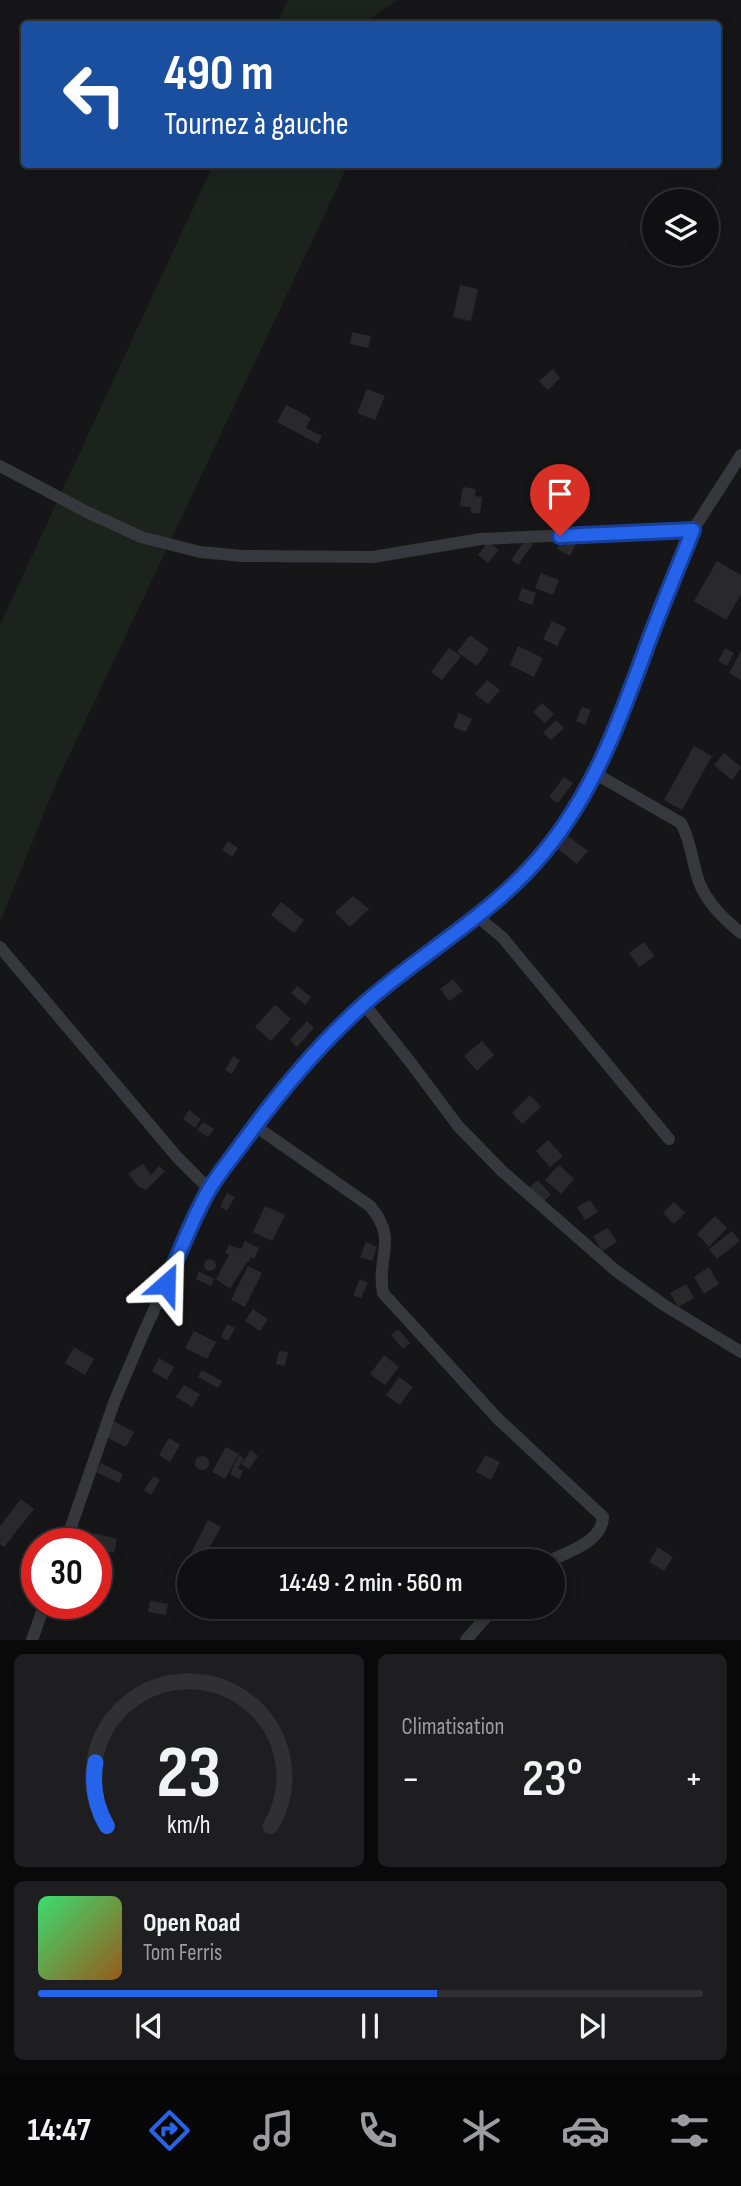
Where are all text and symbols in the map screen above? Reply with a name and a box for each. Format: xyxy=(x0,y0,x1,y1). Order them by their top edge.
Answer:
text: 490 m xyxy=(164,45,274,104)
icon: left xyxy=(49,49,140,140)
text: Tournez à gauche xyxy=(164,105,349,144)
map controls xyxy=(642,189,719,266)
button: layers xyxy=(642,189,719,266)
pin xyxy=(530,464,590,536)
icon: arrive xyxy=(541,475,579,513)
position arrow xyxy=(129,1247,203,1321)
speed limit sign: 30 xyxy=(21,1528,112,1619)
text: 14:49 · 2 min · 560 m xyxy=(279,1568,463,1599)
text: Climatisation xyxy=(402,1713,504,1741)
text: 23 xyxy=(156,1731,221,1819)
text: 23° xyxy=(522,1748,583,1811)
text: − xyxy=(402,1757,420,1802)
text: + xyxy=(684,1757,703,1802)
text: km/h xyxy=(167,1810,210,1841)
text: Open Road xyxy=(143,1908,240,1939)
text: Tom Ferris xyxy=(143,1939,222,1967)
icon: previous xyxy=(130,2007,168,2045)
icon: pause xyxy=(351,2007,389,2045)
icon: next xyxy=(573,2007,611,2045)
icon: directions xyxy=(145,2106,194,2155)
icon: music xyxy=(249,2106,298,2155)
icon: phone xyxy=(353,2106,402,2155)
icon: climate xyxy=(457,2106,506,2155)
icon: car xyxy=(561,2106,610,2155)
icon: filters xyxy=(665,2106,714,2155)
text: 14:47 xyxy=(27,2111,91,2150)

